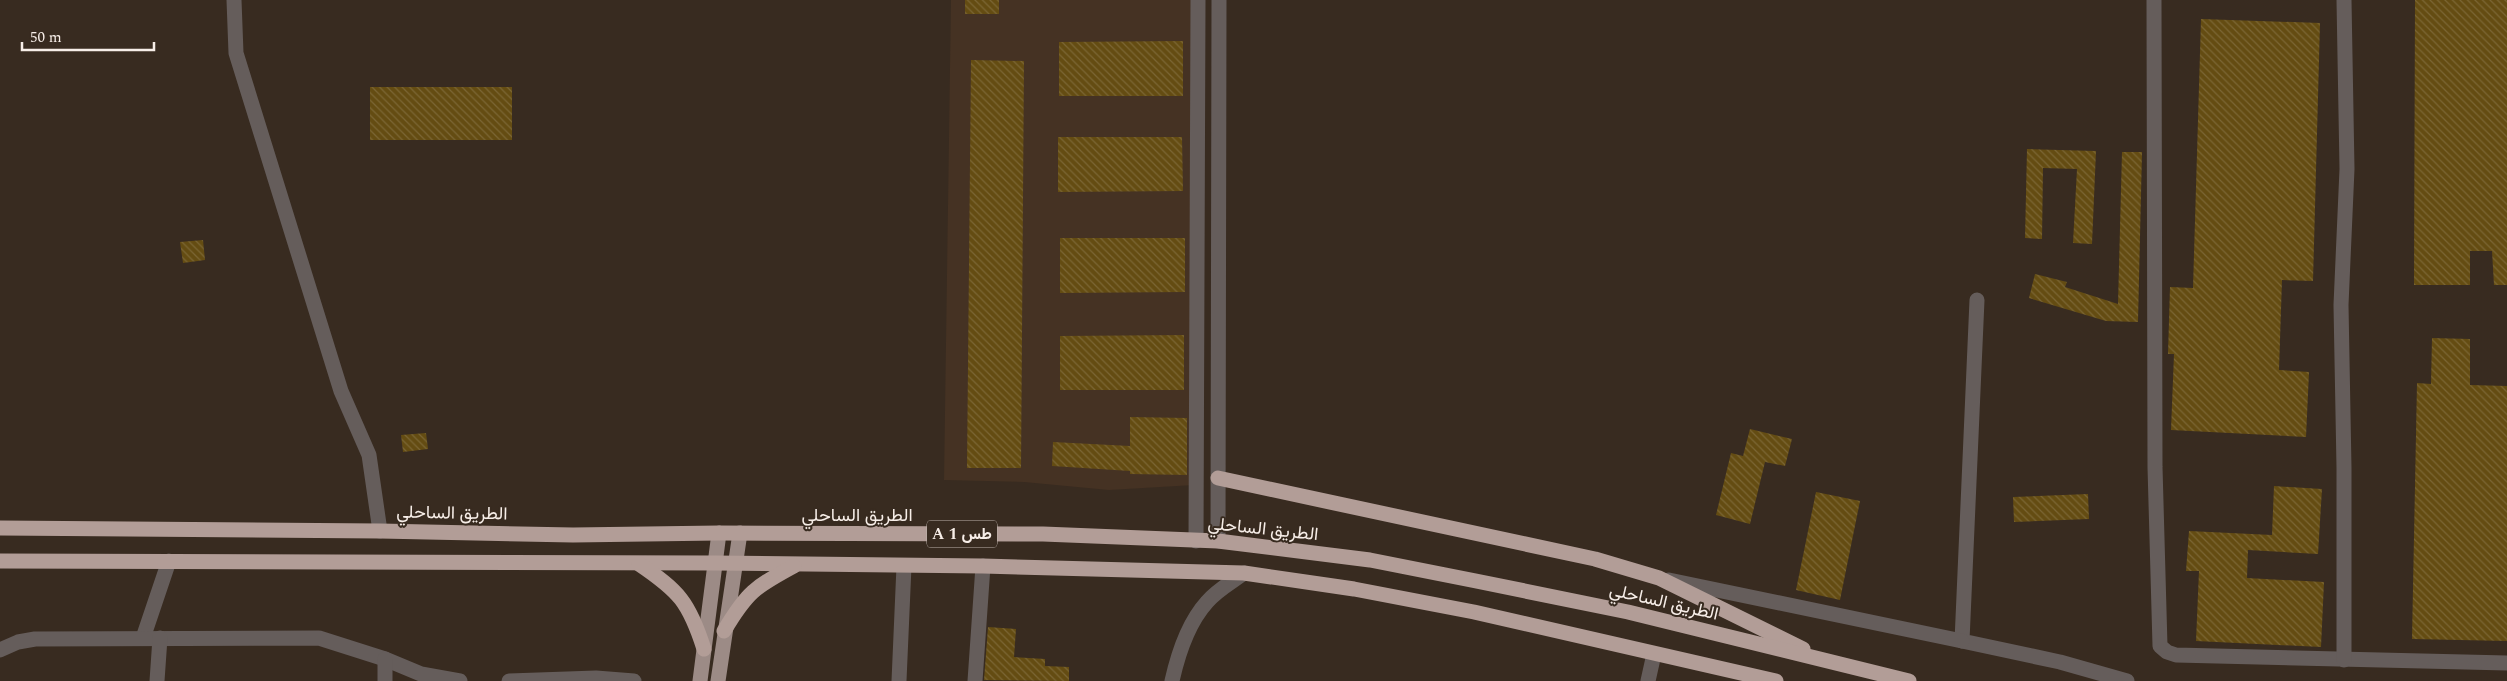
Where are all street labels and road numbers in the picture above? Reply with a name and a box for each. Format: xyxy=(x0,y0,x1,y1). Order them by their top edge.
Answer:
street label: الطريق الساحلي xyxy=(396,499,508,528)
street label: الطريق الساحلي xyxy=(801,502,913,530)
street label: الطريق الساحلي xyxy=(1206,510,1320,549)
road number: A 1 طس xyxy=(927,520,997,548)
street label: الطريق الساحلي xyxy=(1607,576,1721,629)

